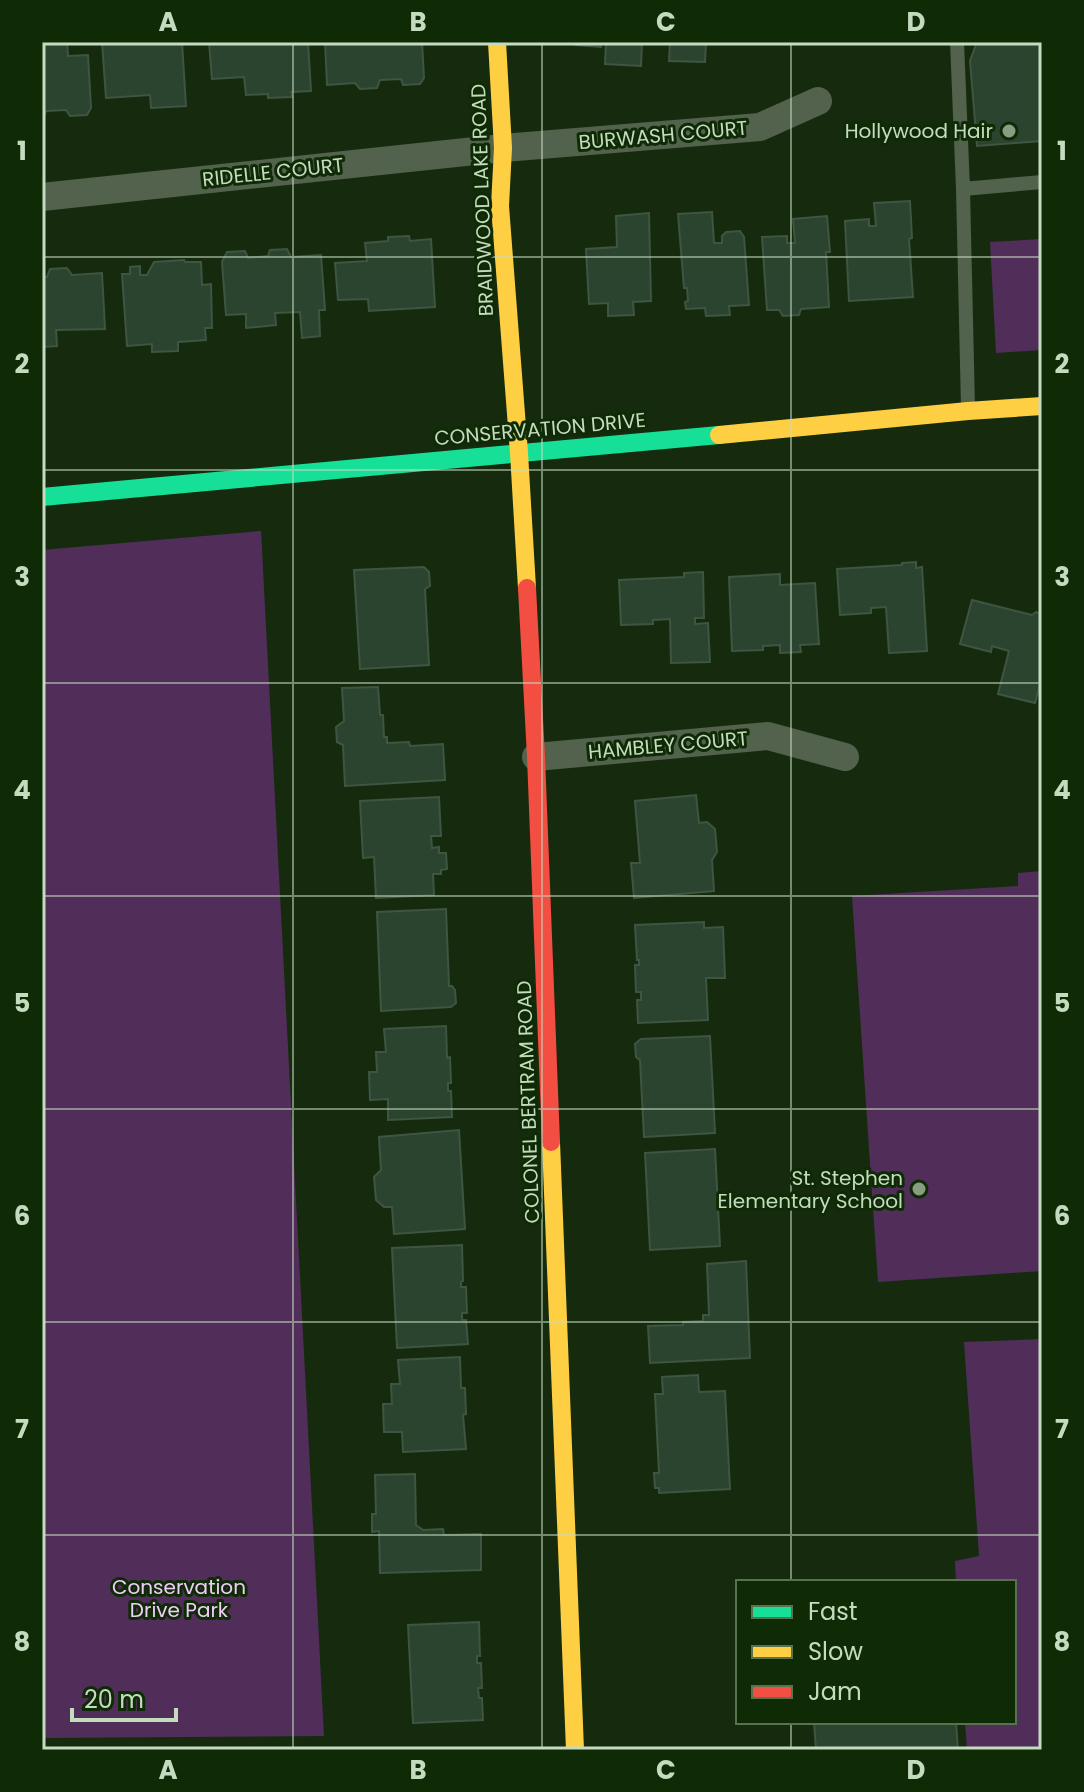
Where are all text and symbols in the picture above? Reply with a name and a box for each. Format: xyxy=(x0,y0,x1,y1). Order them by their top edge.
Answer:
text: A xyxy=(158,4,178,40)
text: B xyxy=(409,4,427,40)
text: C xyxy=(656,4,676,40)
text: D xyxy=(907,4,926,40)
street label: BRAIDWOOD LAKE ROAD xyxy=(464,83,500,317)
street label: BURWASH COURT xyxy=(577,114,749,156)
place label: Hollywood Hair xyxy=(845,117,993,145)
marker: Hollywood Hair xyxy=(1000,122,1018,140)
text: 1 xyxy=(17,133,27,169)
text: 1 xyxy=(1057,133,1067,169)
street label: RIDELLE COURT xyxy=(201,151,345,193)
text: 2 xyxy=(15,346,30,382)
text: 2 xyxy=(1055,346,1070,382)
street label: CONSERVATION DRIVE xyxy=(433,406,647,452)
text: 3 xyxy=(14,559,30,595)
text: 3 xyxy=(1054,559,1070,595)
street label: HAMBLEY COURT xyxy=(587,724,749,766)
text: 4 xyxy=(13,772,31,808)
text: 4 xyxy=(1053,772,1071,808)
street label: COLONEL BERTRAM ROAD xyxy=(510,980,546,1224)
text: 5 xyxy=(14,985,30,1021)
text: 5 xyxy=(1054,985,1070,1021)
place label: St. Stephen Elementary School xyxy=(718,1164,903,1215)
marker: St. Stephen Elementary School xyxy=(910,1180,928,1198)
text: 6 xyxy=(14,1198,30,1234)
text: 6 xyxy=(1054,1198,1070,1234)
text: 7 xyxy=(15,1411,29,1447)
text: 7 xyxy=(1055,1411,1069,1447)
park label: Conservation Drive Park xyxy=(112,1573,246,1624)
legend xyxy=(736,1580,1016,1724)
text: Fast xyxy=(808,1595,858,1628)
text: 8 xyxy=(14,1624,30,1660)
text: 8 xyxy=(1054,1624,1070,1660)
text: Slow xyxy=(808,1635,863,1668)
scale bar xyxy=(72,1672,176,1722)
text: Jam xyxy=(808,1675,862,1708)
text: 20 m xyxy=(84,1683,144,1716)
text: A xyxy=(158,1752,178,1788)
text: B xyxy=(409,1752,427,1788)
text: C xyxy=(656,1752,676,1788)
text: D xyxy=(907,1752,926,1788)

